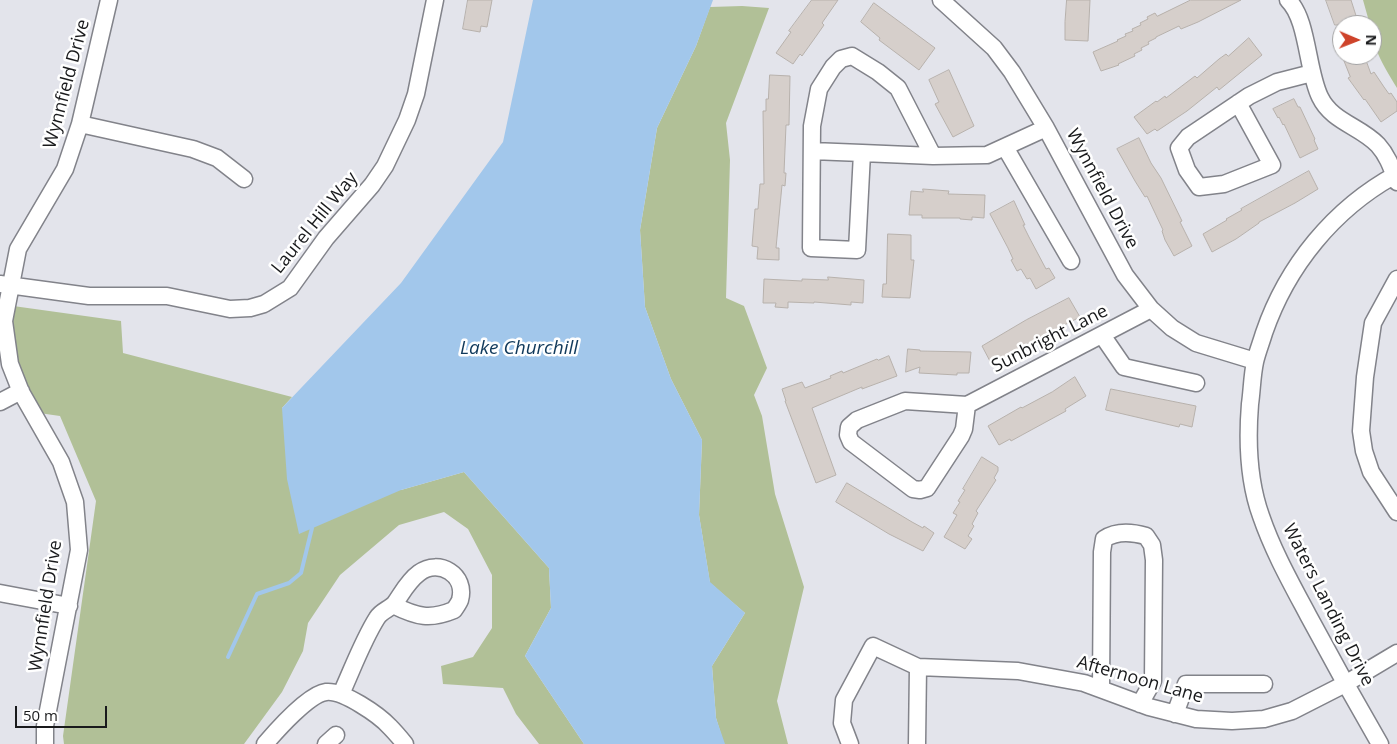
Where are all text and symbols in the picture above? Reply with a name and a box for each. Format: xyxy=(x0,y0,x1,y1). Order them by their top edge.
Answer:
north arrow xyxy=(1332,15,1382,65)
street label: Wynnfield Drive xyxy=(39,17,95,151)
text: N xyxy=(1362,34,1381,46)
street label: Wynnfield Drive xyxy=(1061,125,1143,253)
street label: Laurel Hill Way xyxy=(267,168,363,278)
street label: Sunbright Lane xyxy=(988,300,1112,378)
water label: Lake Churchill xyxy=(460,338,578,360)
street label: Waters Landing Drive xyxy=(1278,520,1378,690)
street label: Wynnfield Drive xyxy=(25,539,67,673)
street label: Afternoon Lane xyxy=(1074,652,1206,708)
scale bar xyxy=(18,696,110,728)
text: 50 m xyxy=(23,705,58,725)

